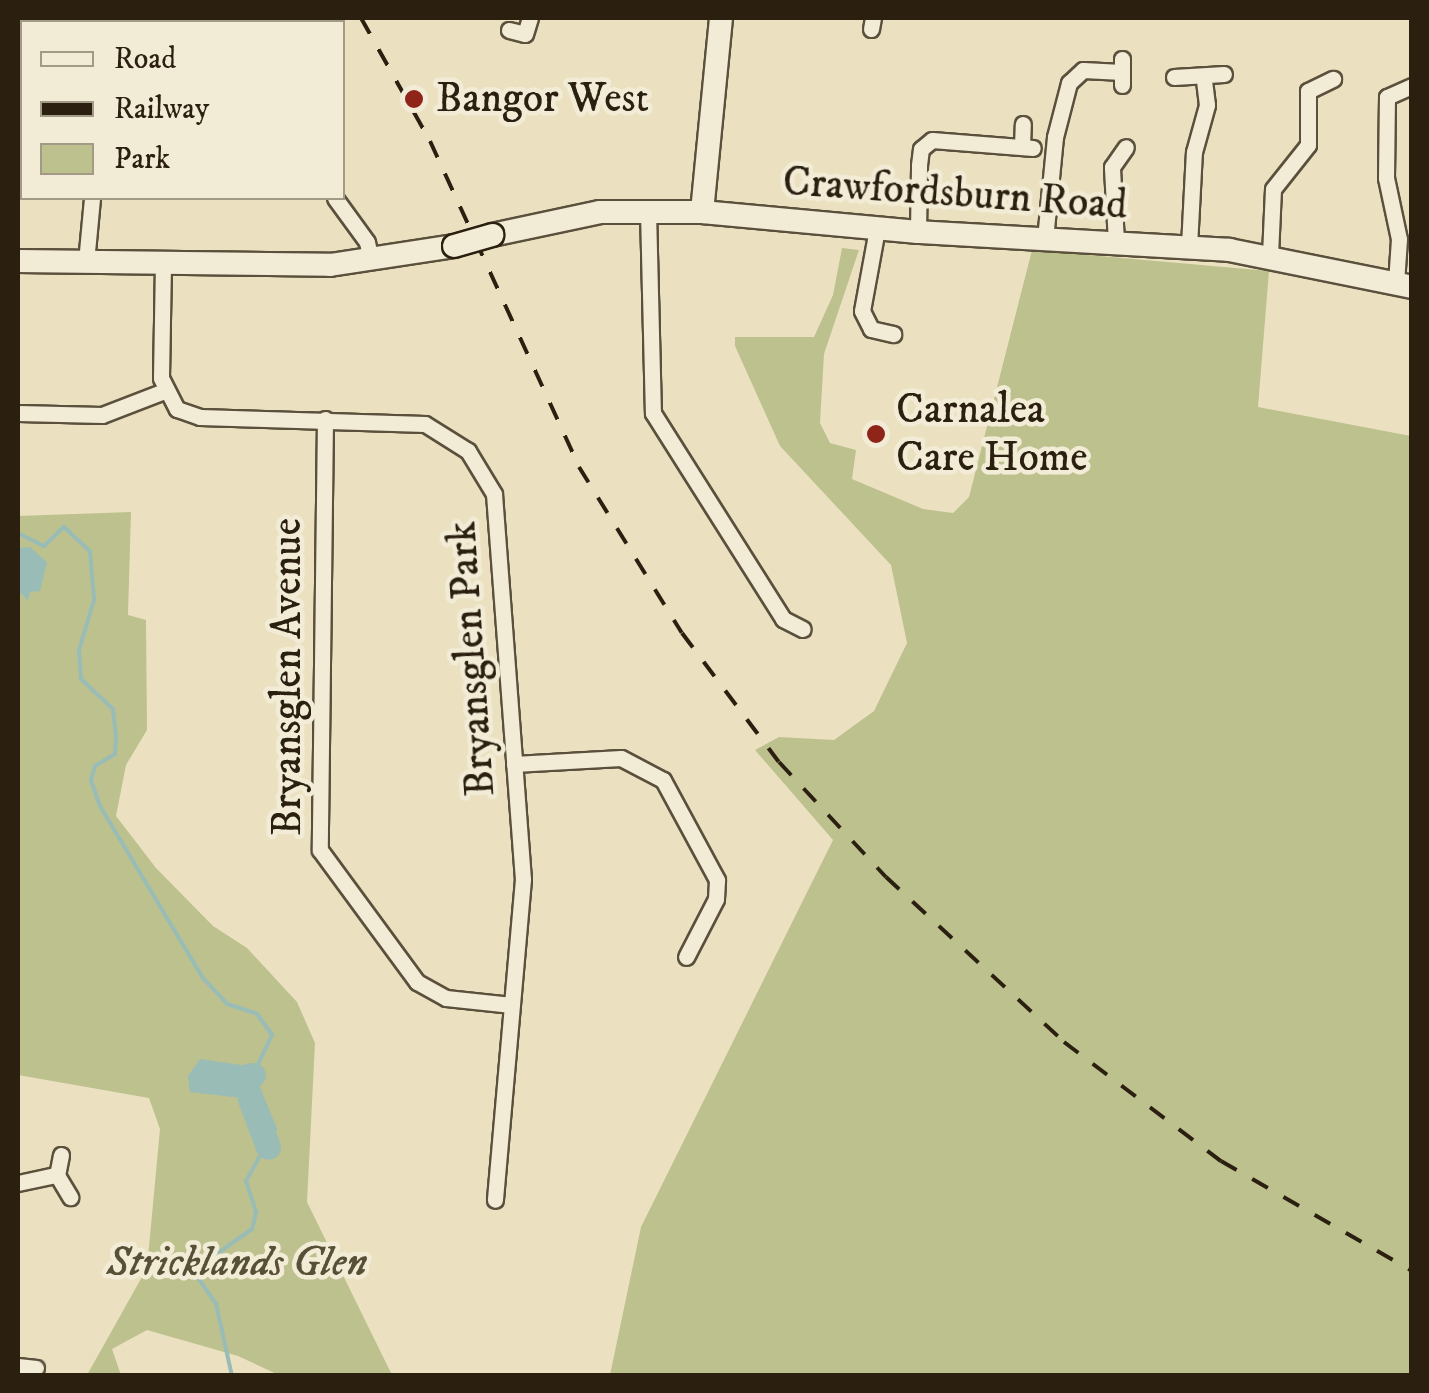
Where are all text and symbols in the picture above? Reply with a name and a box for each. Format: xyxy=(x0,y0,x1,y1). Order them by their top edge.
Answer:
legend xyxy=(20,20,345,200)
text: Road xyxy=(114,41,176,78)
place label: Bangor West xyxy=(436,74,649,124)
marker: Bangor West xyxy=(401,86,427,112)
text: Railway xyxy=(114,91,209,128)
text: Park xyxy=(114,141,170,178)
street label: Crawfordsburn Road xyxy=(781,157,1129,231)
place label: Carnalea Care Home xyxy=(896,385,1088,484)
marker: Carnalea Care Home xyxy=(865,423,887,445)
street label: Bryansglen Avenue xyxy=(263,518,313,836)
street label: Bryansglen Park xyxy=(437,520,507,798)
park label: Stricklands Glen xyxy=(106,1238,368,1288)

